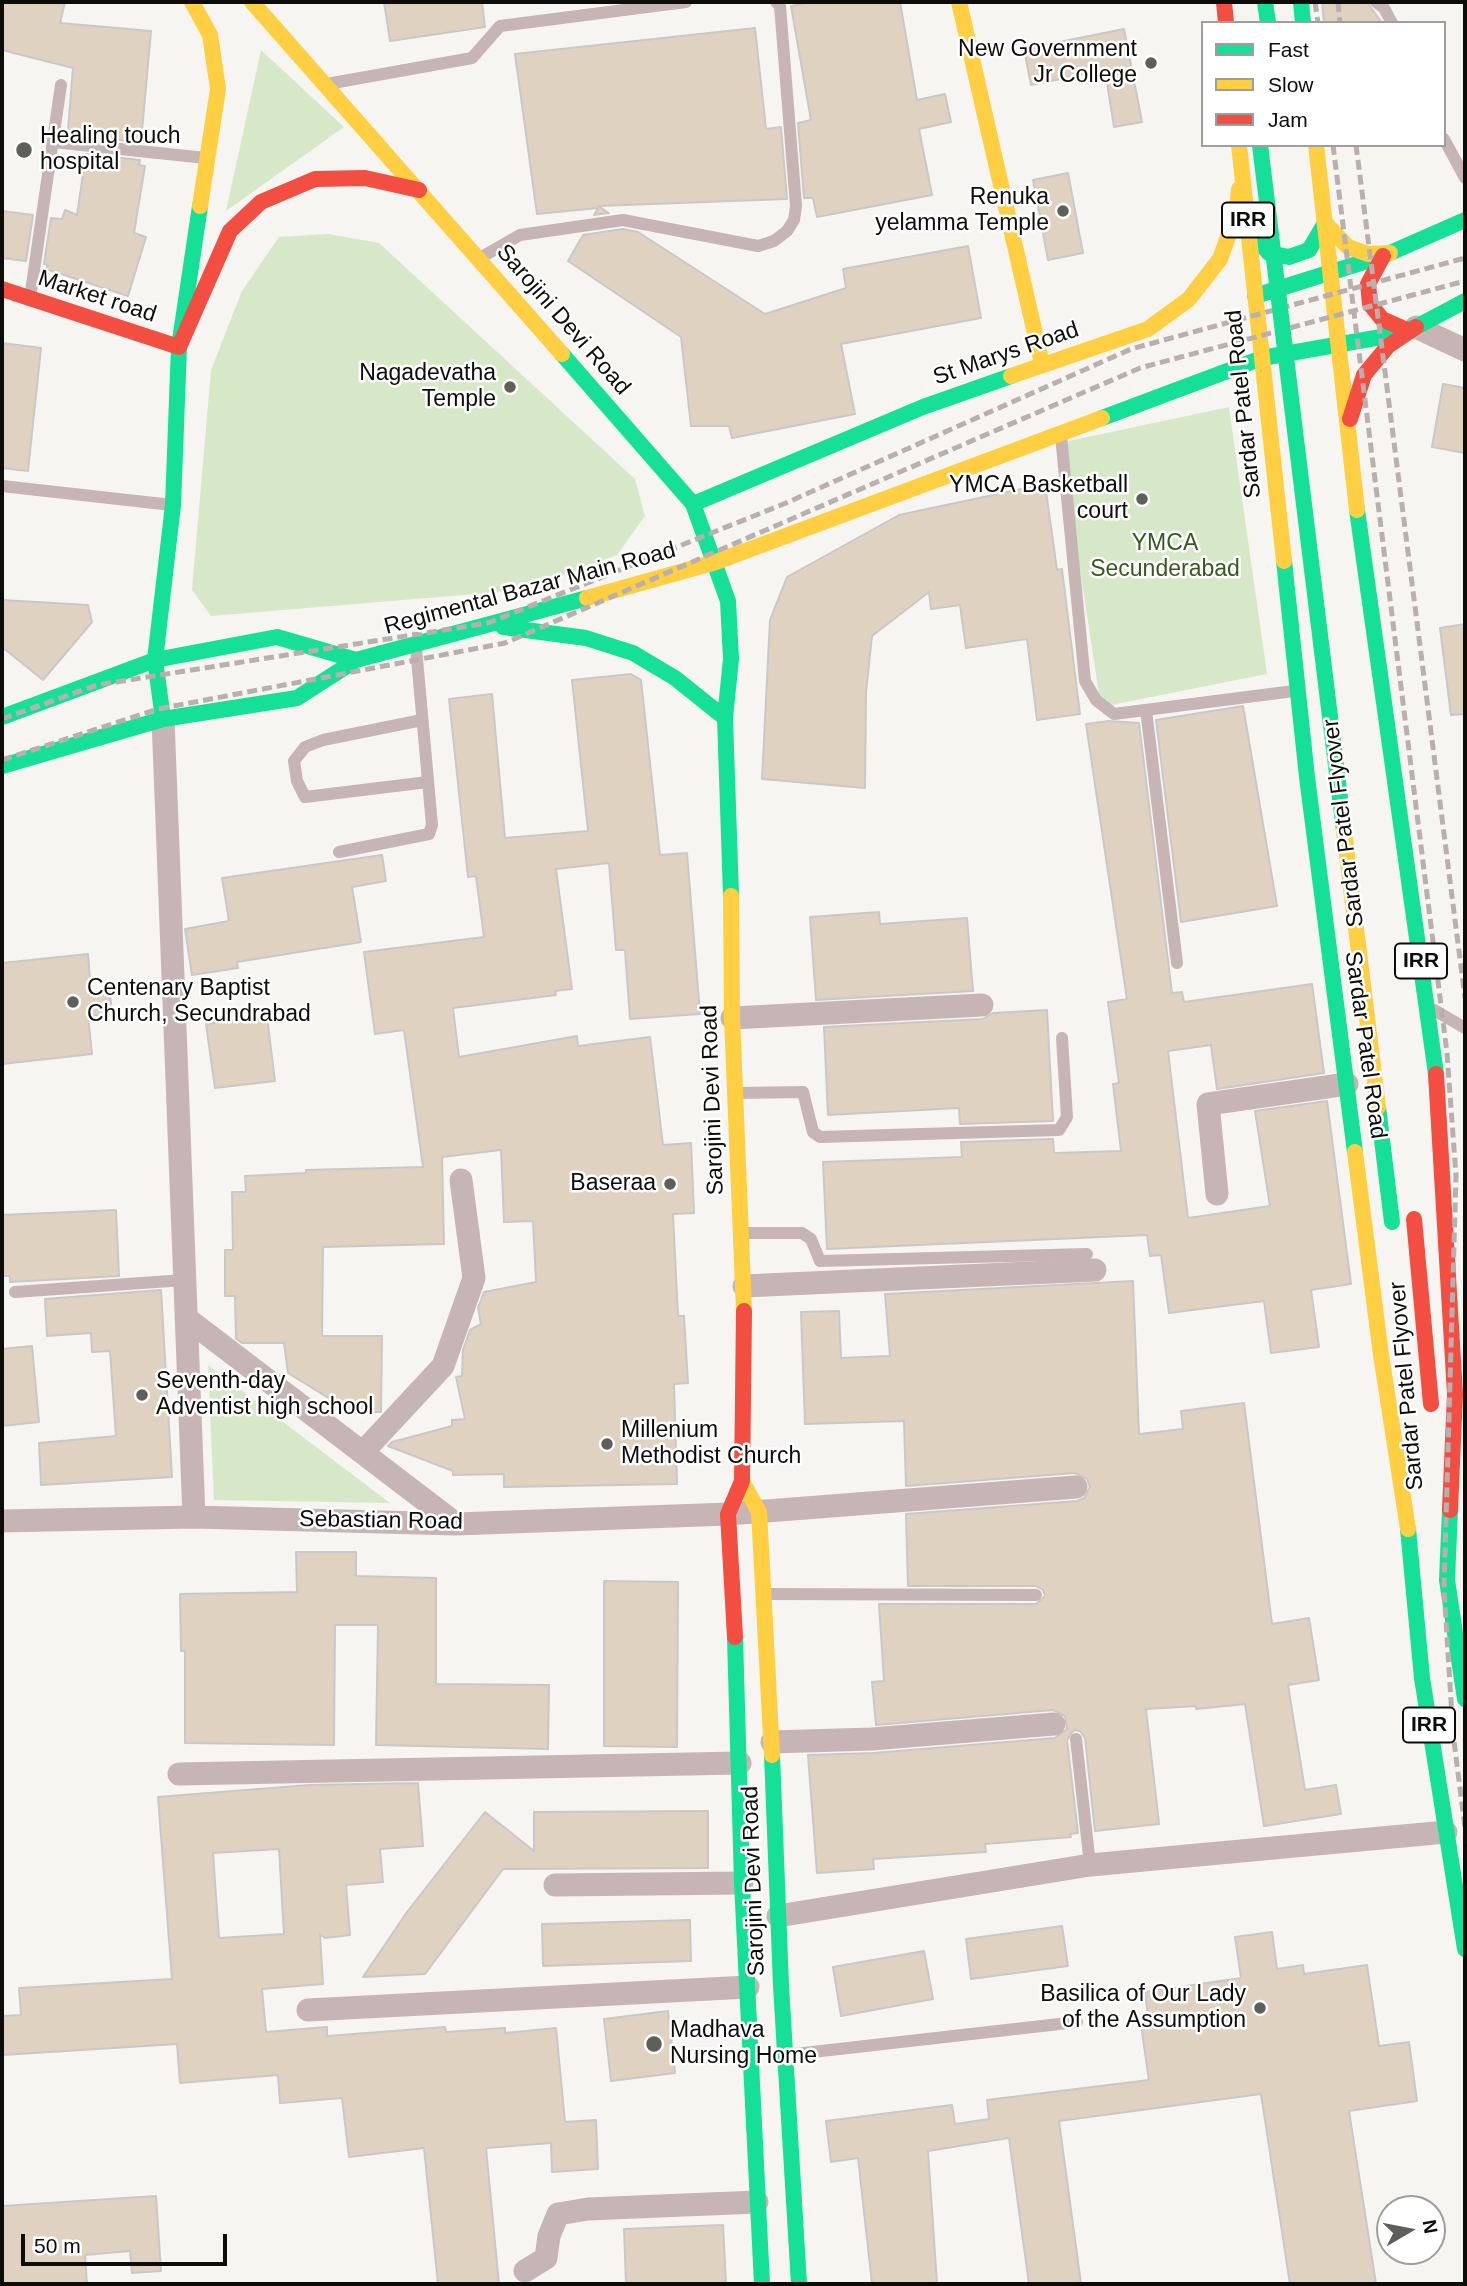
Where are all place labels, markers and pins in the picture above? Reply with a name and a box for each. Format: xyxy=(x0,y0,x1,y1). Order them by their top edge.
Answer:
place label: New Government Jr College xyxy=(958,36,1137,90)
marker: New Government Jr College xyxy=(1143,55,1159,71)
place label: Healing touch hospital xyxy=(40,123,181,177)
marker: Healing touch hospital xyxy=(14,140,34,160)
place label: Renuka yelamma Temple xyxy=(875,184,1049,238)
marker: Renuka yelamma Temple xyxy=(1055,203,1071,219)
place label: Nagadevatha Temple xyxy=(359,360,496,414)
marker: Nagadevatha Temple xyxy=(502,379,518,395)
place label: YMCA Basketball court xyxy=(949,472,1128,526)
marker: YMCA Basketball court xyxy=(1134,491,1150,507)
place label: Centenary Baptist Church, Secundrabad xyxy=(87,975,311,1029)
marker: Centenary Baptist Church, Secundrabad xyxy=(65,994,81,1010)
place label: Baseraa xyxy=(570,1170,656,1198)
marker: Baseraa xyxy=(662,1176,678,1192)
place label: Seventh-day Adventist high school xyxy=(156,1368,373,1422)
marker: Seventh-day Adventist high school xyxy=(134,1387,150,1403)
place label: Millenium Methodist Church xyxy=(621,1417,801,1471)
marker: Millenium Methodist Church xyxy=(599,1436,615,1452)
place label: Basilica of Our Lady of the Assumption xyxy=(1040,1981,1246,2035)
marker: Basilica of Our Lady of the Assumption xyxy=(1252,2000,1268,2016)
place label: Madhava Nursing Home xyxy=(670,2017,817,2071)
marker: Madhava Nursing Home xyxy=(644,2034,664,2054)

